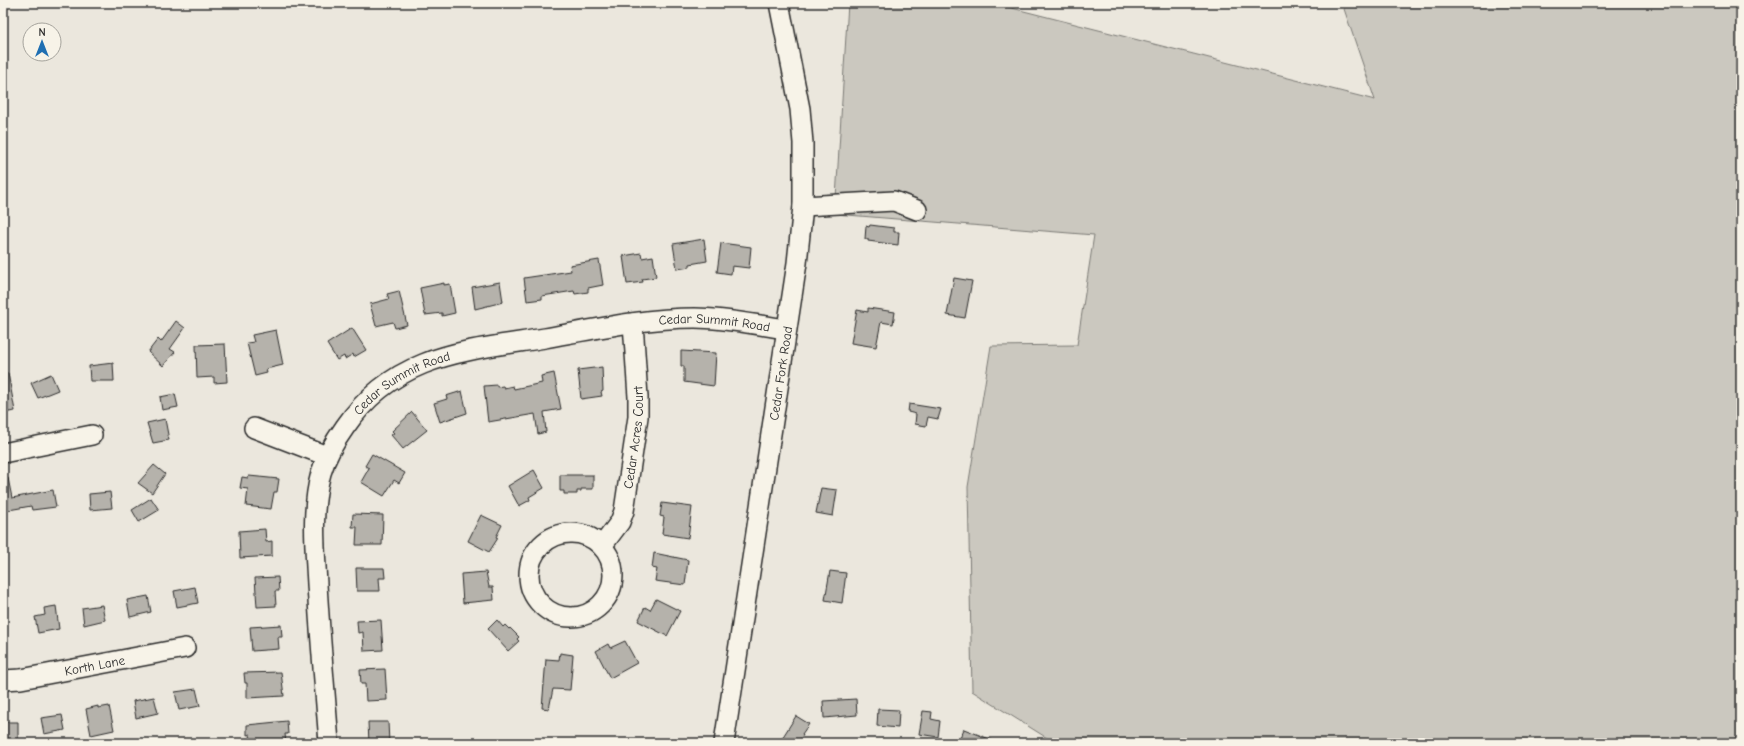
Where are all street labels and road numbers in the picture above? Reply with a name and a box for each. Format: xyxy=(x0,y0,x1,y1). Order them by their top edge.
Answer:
street label: Cedar Summit Road xyxy=(658,310,771,334)
street label: Cedar Fork Road xyxy=(766,325,795,421)
street label: Cedar Summit Road xyxy=(350,348,452,418)
street label: Cedar Acres Court xyxy=(620,384,646,490)
street label: Korth Lane xyxy=(63,652,127,678)

